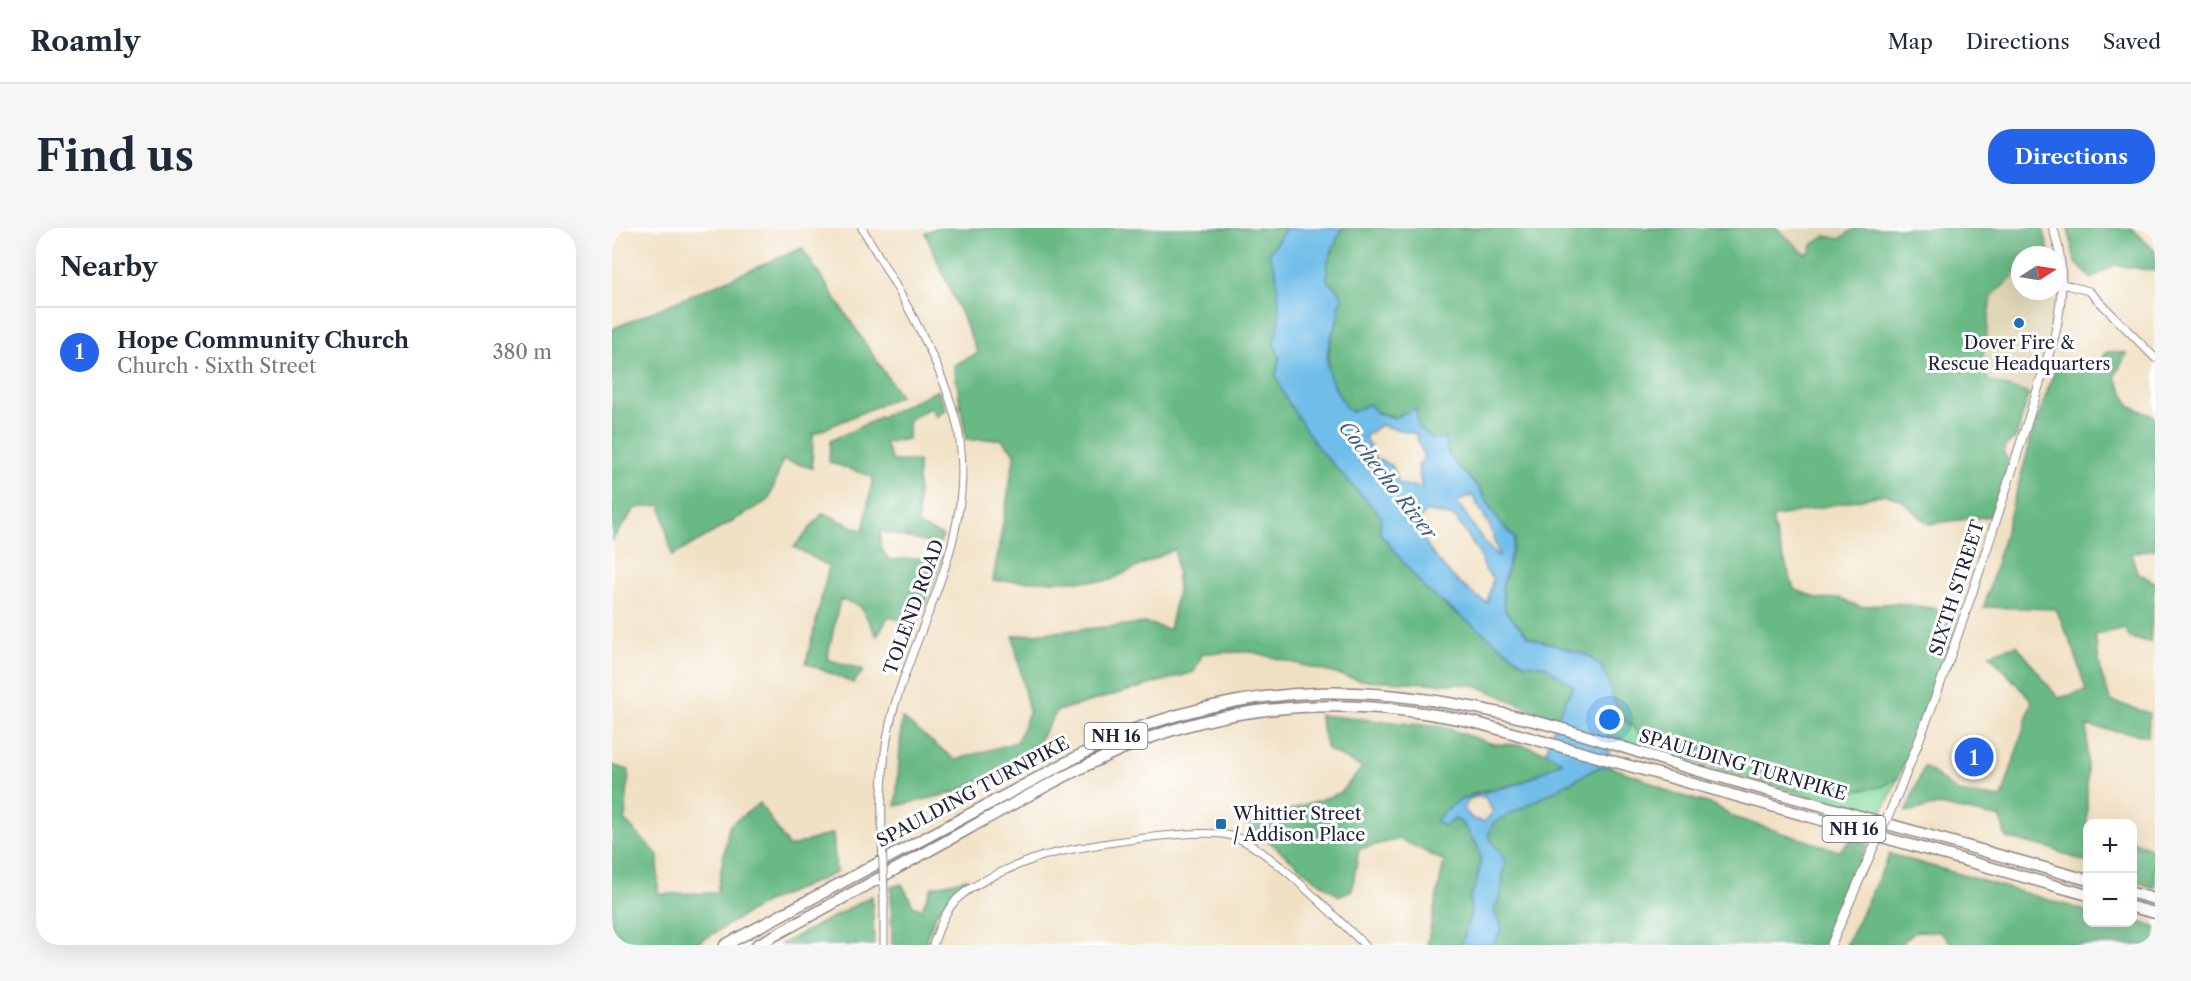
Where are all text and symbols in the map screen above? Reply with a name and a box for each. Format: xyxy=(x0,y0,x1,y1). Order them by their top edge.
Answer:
text: Roamly xyxy=(30,24,140,58)
text: Map xyxy=(1888,29,1933,54)
text: Directions xyxy=(1966,29,2070,54)
text: Saved xyxy=(2103,29,2161,54)
button: Directions xyxy=(1988,129,2155,184)
text: Find us xyxy=(36,130,194,182)
north arrow xyxy=(2011,246,2065,300)
text: Nearby xyxy=(60,251,158,283)
marker: Dover Fire & Rescue Headquarters xyxy=(2012,316,2026,330)
text: Hope Community Church xyxy=(117,327,409,354)
place label: Dover Fire & Rescue Headquarters xyxy=(1928,332,2110,375)
text: 1 xyxy=(75,340,84,364)
text: 380 m xyxy=(493,340,552,364)
text: Church · Sixth Street xyxy=(117,354,316,378)
water label: Cochecho River xyxy=(1334,416,1443,546)
street label: SIXTH STREET xyxy=(1925,517,1989,659)
street label: TOLEND ROAD xyxy=(879,537,949,677)
your location xyxy=(1595,705,1624,734)
road number: NH 16 xyxy=(1084,723,1148,749)
street label: SPAULDING TURNPIKE xyxy=(1637,725,1849,805)
street label: SPAULDING TURNPIKE xyxy=(873,732,1073,852)
pin: 1 xyxy=(1954,734,1994,780)
place label: Whittier Street / Addison Place xyxy=(1232,803,1365,846)
road number: NH 16 xyxy=(1822,816,1886,842)
marker: Whittier Street / Addison Place xyxy=(1214,817,1228,831)
map controls xyxy=(2083,819,2137,927)
button: + xyxy=(2083,819,2137,873)
button: − xyxy=(2083,873,2137,927)

